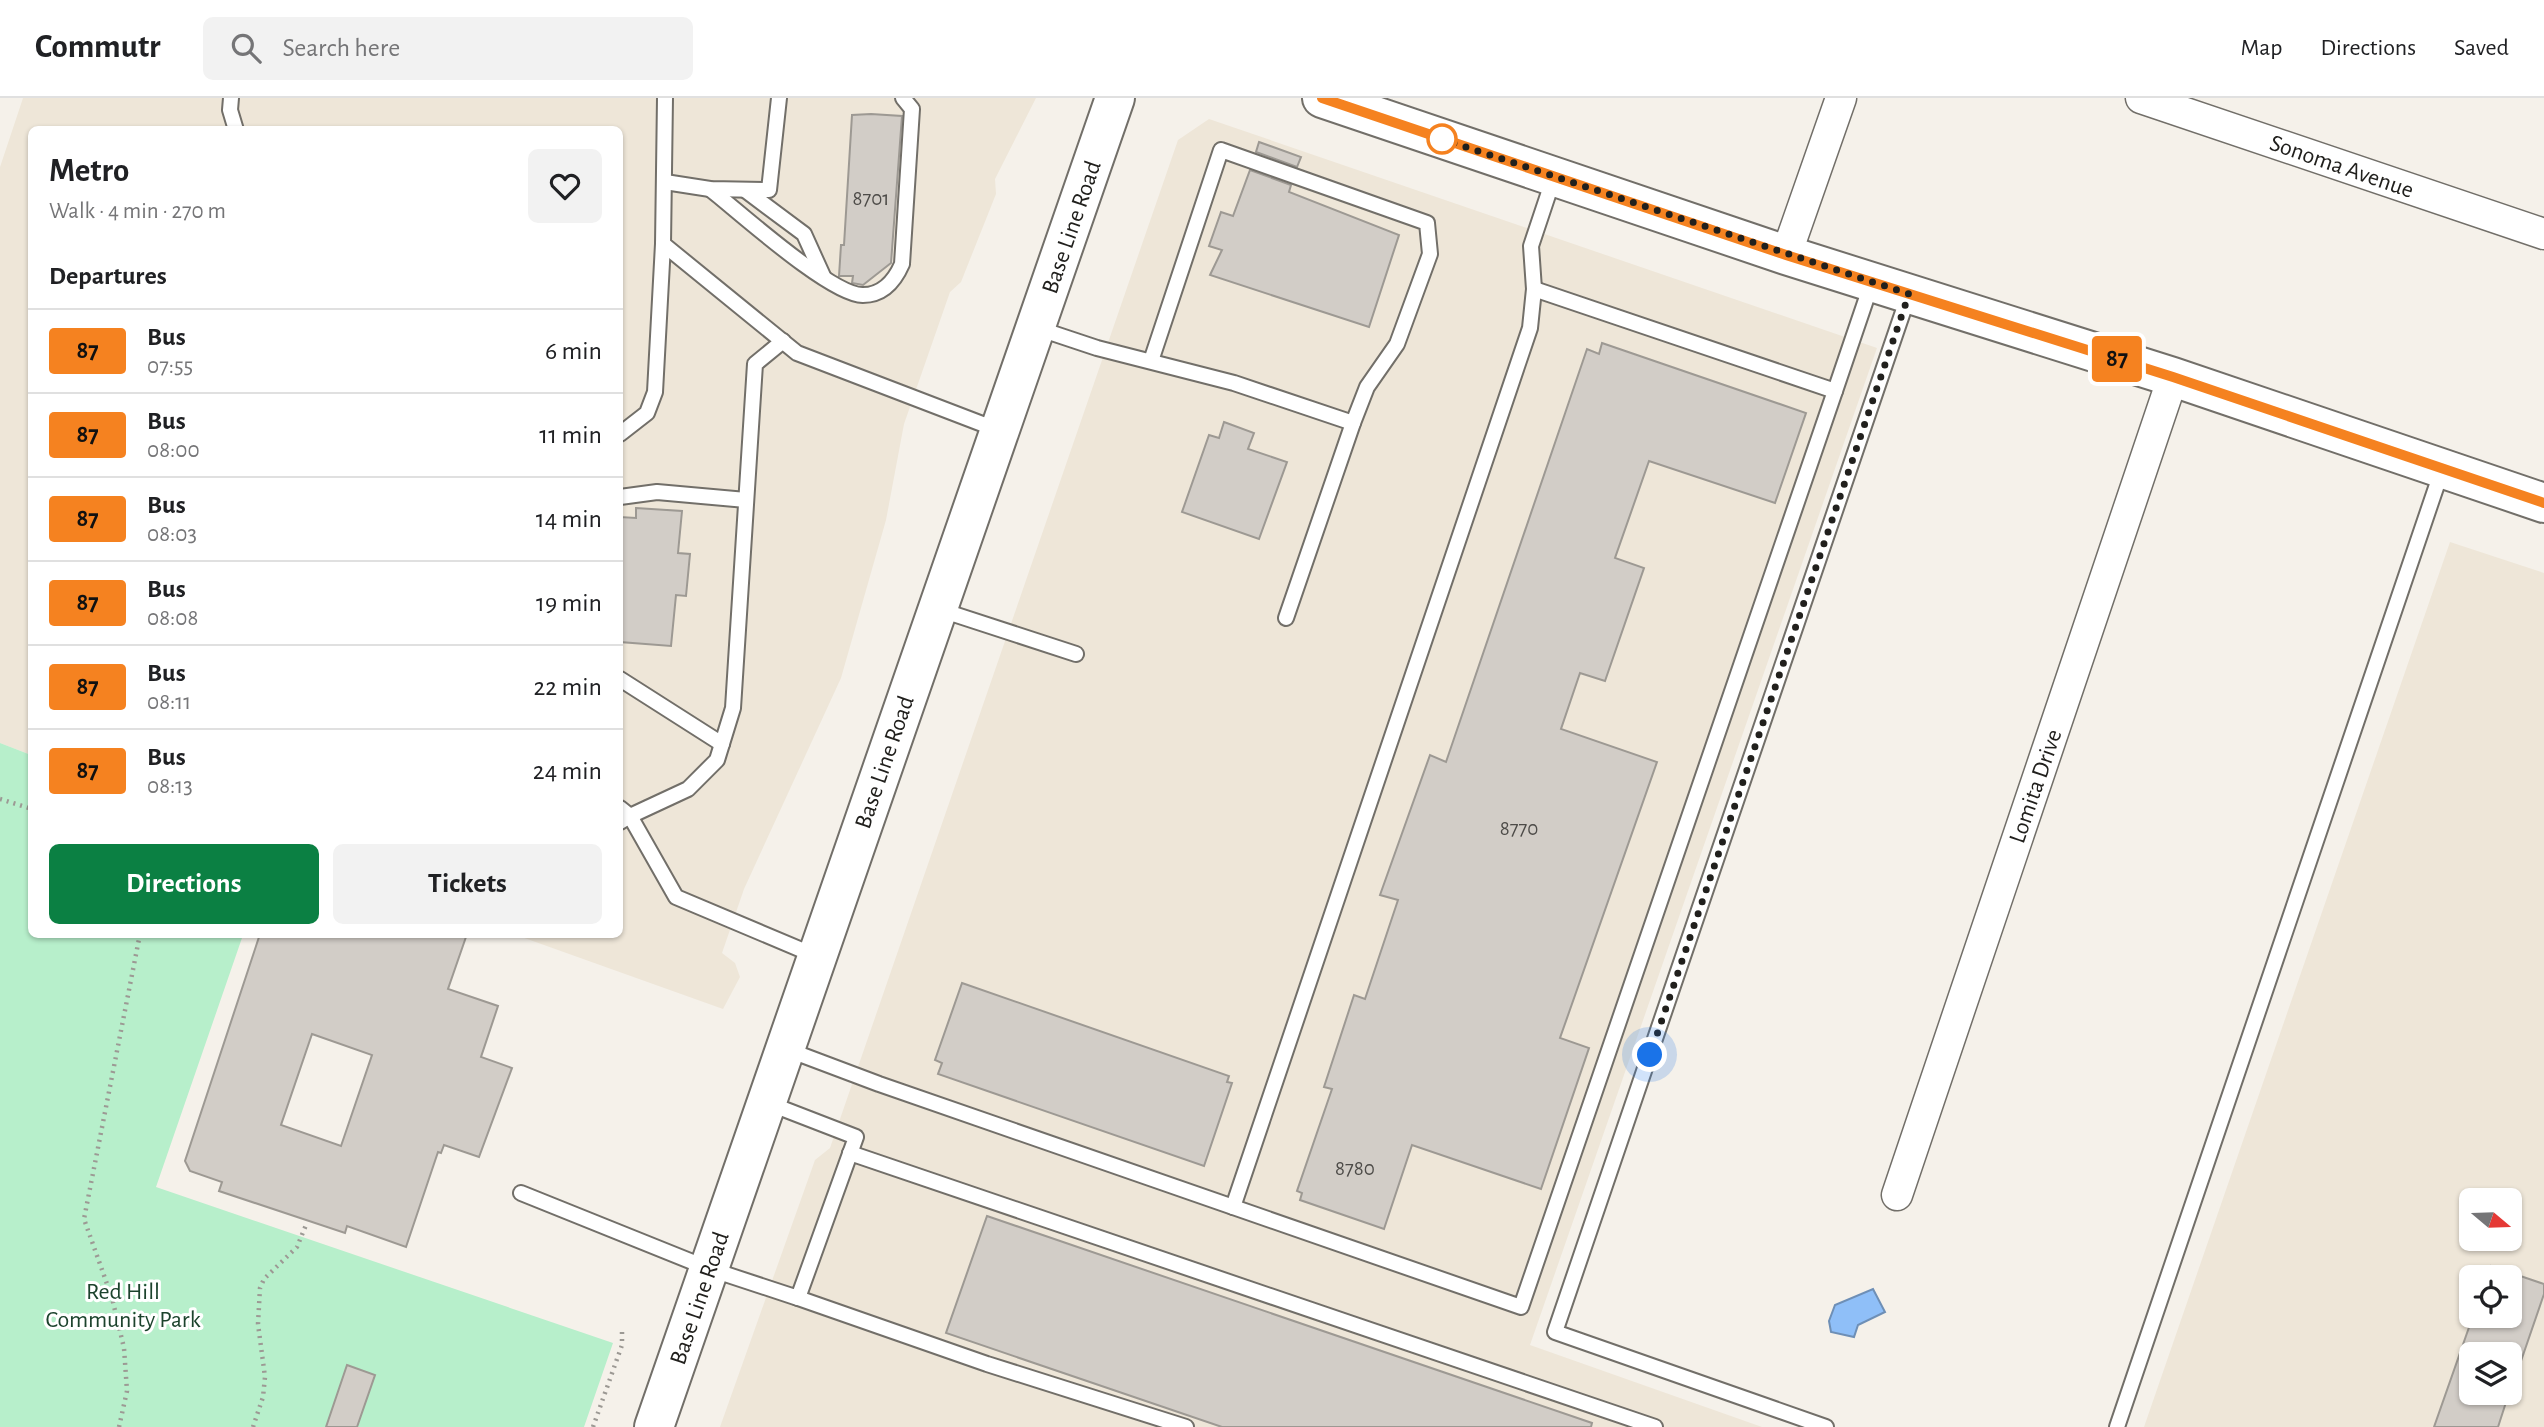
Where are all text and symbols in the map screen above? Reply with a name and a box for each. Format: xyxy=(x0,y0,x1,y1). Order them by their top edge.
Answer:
search box xyxy=(203,17,693,80)
icon: search xyxy=(227,29,265,67)
text: Commutr xyxy=(35,31,161,64)
text: Search here xyxy=(283,35,400,61)
text: Map xyxy=(2240,36,2282,60)
text: Directions xyxy=(2320,36,2416,60)
text: Saved xyxy=(2454,36,2509,60)
unlabelled marker xyxy=(1427,124,1457,154)
street label: Sonoma Avenue xyxy=(2267,131,2417,203)
button: heart xyxy=(528,149,602,223)
text: Metro xyxy=(49,155,129,188)
street label: Base Line Road xyxy=(1038,158,1106,297)
house number: 8701 xyxy=(852,188,890,209)
text: Walk · 4 min · 270 m xyxy=(49,200,226,223)
text: Departures xyxy=(49,263,167,289)
text: Bus xyxy=(147,324,186,350)
line badge: 87 xyxy=(2086,336,2148,382)
text: 6 min xyxy=(545,338,602,364)
text: 87 xyxy=(76,339,99,363)
text: 87 xyxy=(2106,347,2128,371)
text: 07:55 xyxy=(147,355,193,378)
text: Bus xyxy=(147,408,186,434)
text: 11 min xyxy=(539,422,602,448)
text: 87 xyxy=(76,423,99,447)
text: 08:00 xyxy=(147,439,200,462)
text: Bus xyxy=(147,492,186,518)
text: 14 min xyxy=(536,506,602,532)
text: 87 xyxy=(76,507,99,531)
text: 08:03 xyxy=(147,523,197,546)
text: Bus xyxy=(147,576,186,602)
text: 19 min xyxy=(536,590,602,616)
text: 87 xyxy=(76,591,99,615)
text: 08:08 xyxy=(147,607,198,630)
text: Bus xyxy=(147,660,186,686)
text: 22 min xyxy=(534,674,602,700)
text: 87 xyxy=(76,675,99,699)
text: 08:11 xyxy=(147,691,191,714)
street label: Base Line Road xyxy=(851,693,919,832)
street label: Lomita Drive xyxy=(2005,726,2067,846)
text: Bus xyxy=(147,744,186,770)
text: 24 min xyxy=(533,758,602,784)
text: 87 xyxy=(76,759,99,783)
text: 08:13 xyxy=(147,775,193,798)
house number: 8770 xyxy=(1500,818,1538,839)
button: Directions xyxy=(49,844,319,924)
button: Tickets xyxy=(333,844,602,924)
your location xyxy=(1632,1037,1667,1072)
house number: 8780 xyxy=(1335,1158,1375,1179)
north arrow xyxy=(2459,1188,2522,1251)
map controls xyxy=(2459,1188,2522,1405)
street label: Base Line Road xyxy=(666,1229,734,1368)
button: locate xyxy=(2459,1265,2522,1328)
park label: Red Hill Community Park xyxy=(45,1280,201,1332)
button: layers xyxy=(2459,1342,2522,1405)

